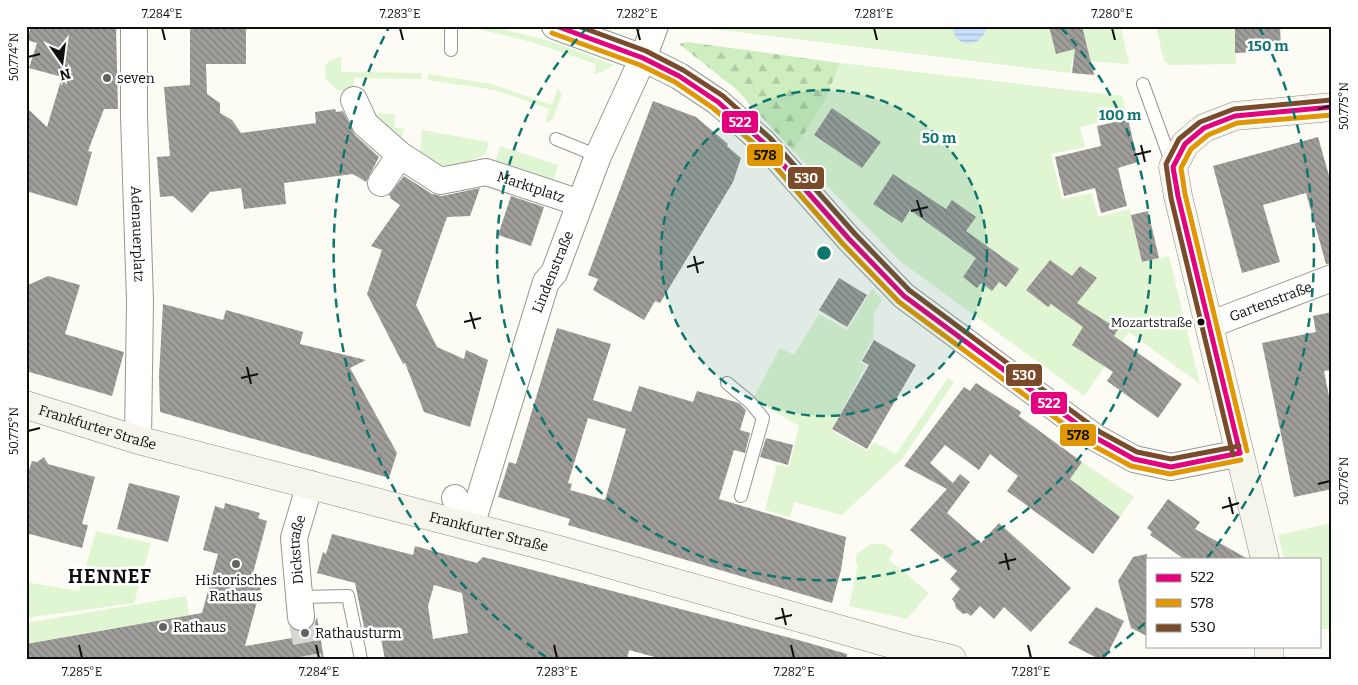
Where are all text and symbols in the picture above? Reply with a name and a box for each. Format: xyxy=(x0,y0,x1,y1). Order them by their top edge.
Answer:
text: 7.284°E xyxy=(142,7,182,21)
text: 7.283°E xyxy=(380,7,420,21)
text: 7.282°E xyxy=(617,7,657,21)
text: 7.281°E xyxy=(855,7,893,21)
text: 7.280°E xyxy=(1091,7,1133,21)
text: 50.774°N xyxy=(7,32,21,81)
text: 150 m xyxy=(1247,37,1289,55)
north arrow xyxy=(38,38,88,88)
text: N xyxy=(58,65,72,84)
place label: seven xyxy=(117,70,155,87)
marker: seven xyxy=(101,72,113,84)
text: 50.775°N xyxy=(1337,81,1351,130)
text: 100 m xyxy=(1099,106,1142,124)
line badge: 522 xyxy=(721,110,759,134)
text: 522 xyxy=(728,114,752,131)
text: 50 m xyxy=(922,129,957,147)
line badge: 578 xyxy=(746,143,784,167)
text: 578 xyxy=(753,147,777,164)
line badge: 530 xyxy=(787,166,825,190)
street label: Marktplatz xyxy=(495,168,567,206)
text: 530 xyxy=(794,170,818,187)
street label: Adenauerplatz xyxy=(128,186,148,283)
street label: Lindenstraße xyxy=(529,228,577,316)
centre of rings xyxy=(815,244,833,262)
street label: Gartenstraße xyxy=(1227,278,1314,325)
place label: Mozartstraße xyxy=(1111,315,1192,330)
marker: Mozartstraße xyxy=(1196,317,1206,327)
line badge: 530 xyxy=(1005,363,1043,387)
text: 530 xyxy=(1012,367,1036,384)
line badge: 522 xyxy=(1030,391,1068,415)
text: 522 xyxy=(1037,395,1061,412)
street label: Frankfurter Straße xyxy=(37,401,158,453)
text: 50.775°N xyxy=(7,406,21,455)
line badge: 578 xyxy=(1059,423,1097,447)
text: 578 xyxy=(1066,427,1090,444)
text: 50.776°N xyxy=(1337,456,1351,505)
street label: Frankfurter Straße xyxy=(428,508,550,555)
street label: Dickstraße xyxy=(286,513,309,585)
marker: Historisches Rathaus xyxy=(230,558,242,570)
legend xyxy=(1146,558,1320,648)
district label: HENNEF xyxy=(68,565,152,588)
text: 522 xyxy=(1190,568,1214,586)
place label: Historisches Rathaus xyxy=(195,572,277,605)
text: 578 xyxy=(1190,594,1214,612)
text: 530 xyxy=(1190,618,1216,636)
place label: Rathaus xyxy=(173,619,226,636)
marker: Rathaus xyxy=(157,621,169,633)
place label: Rathausturm xyxy=(315,625,402,642)
marker: Rathausturm xyxy=(299,627,311,639)
text: 7.285°E xyxy=(62,665,102,679)
text: 7.284°E xyxy=(299,665,339,679)
text: 7.283°E xyxy=(537,665,577,679)
text: 7.282°E xyxy=(774,665,814,679)
text: 7.281°E xyxy=(1012,665,1050,679)

